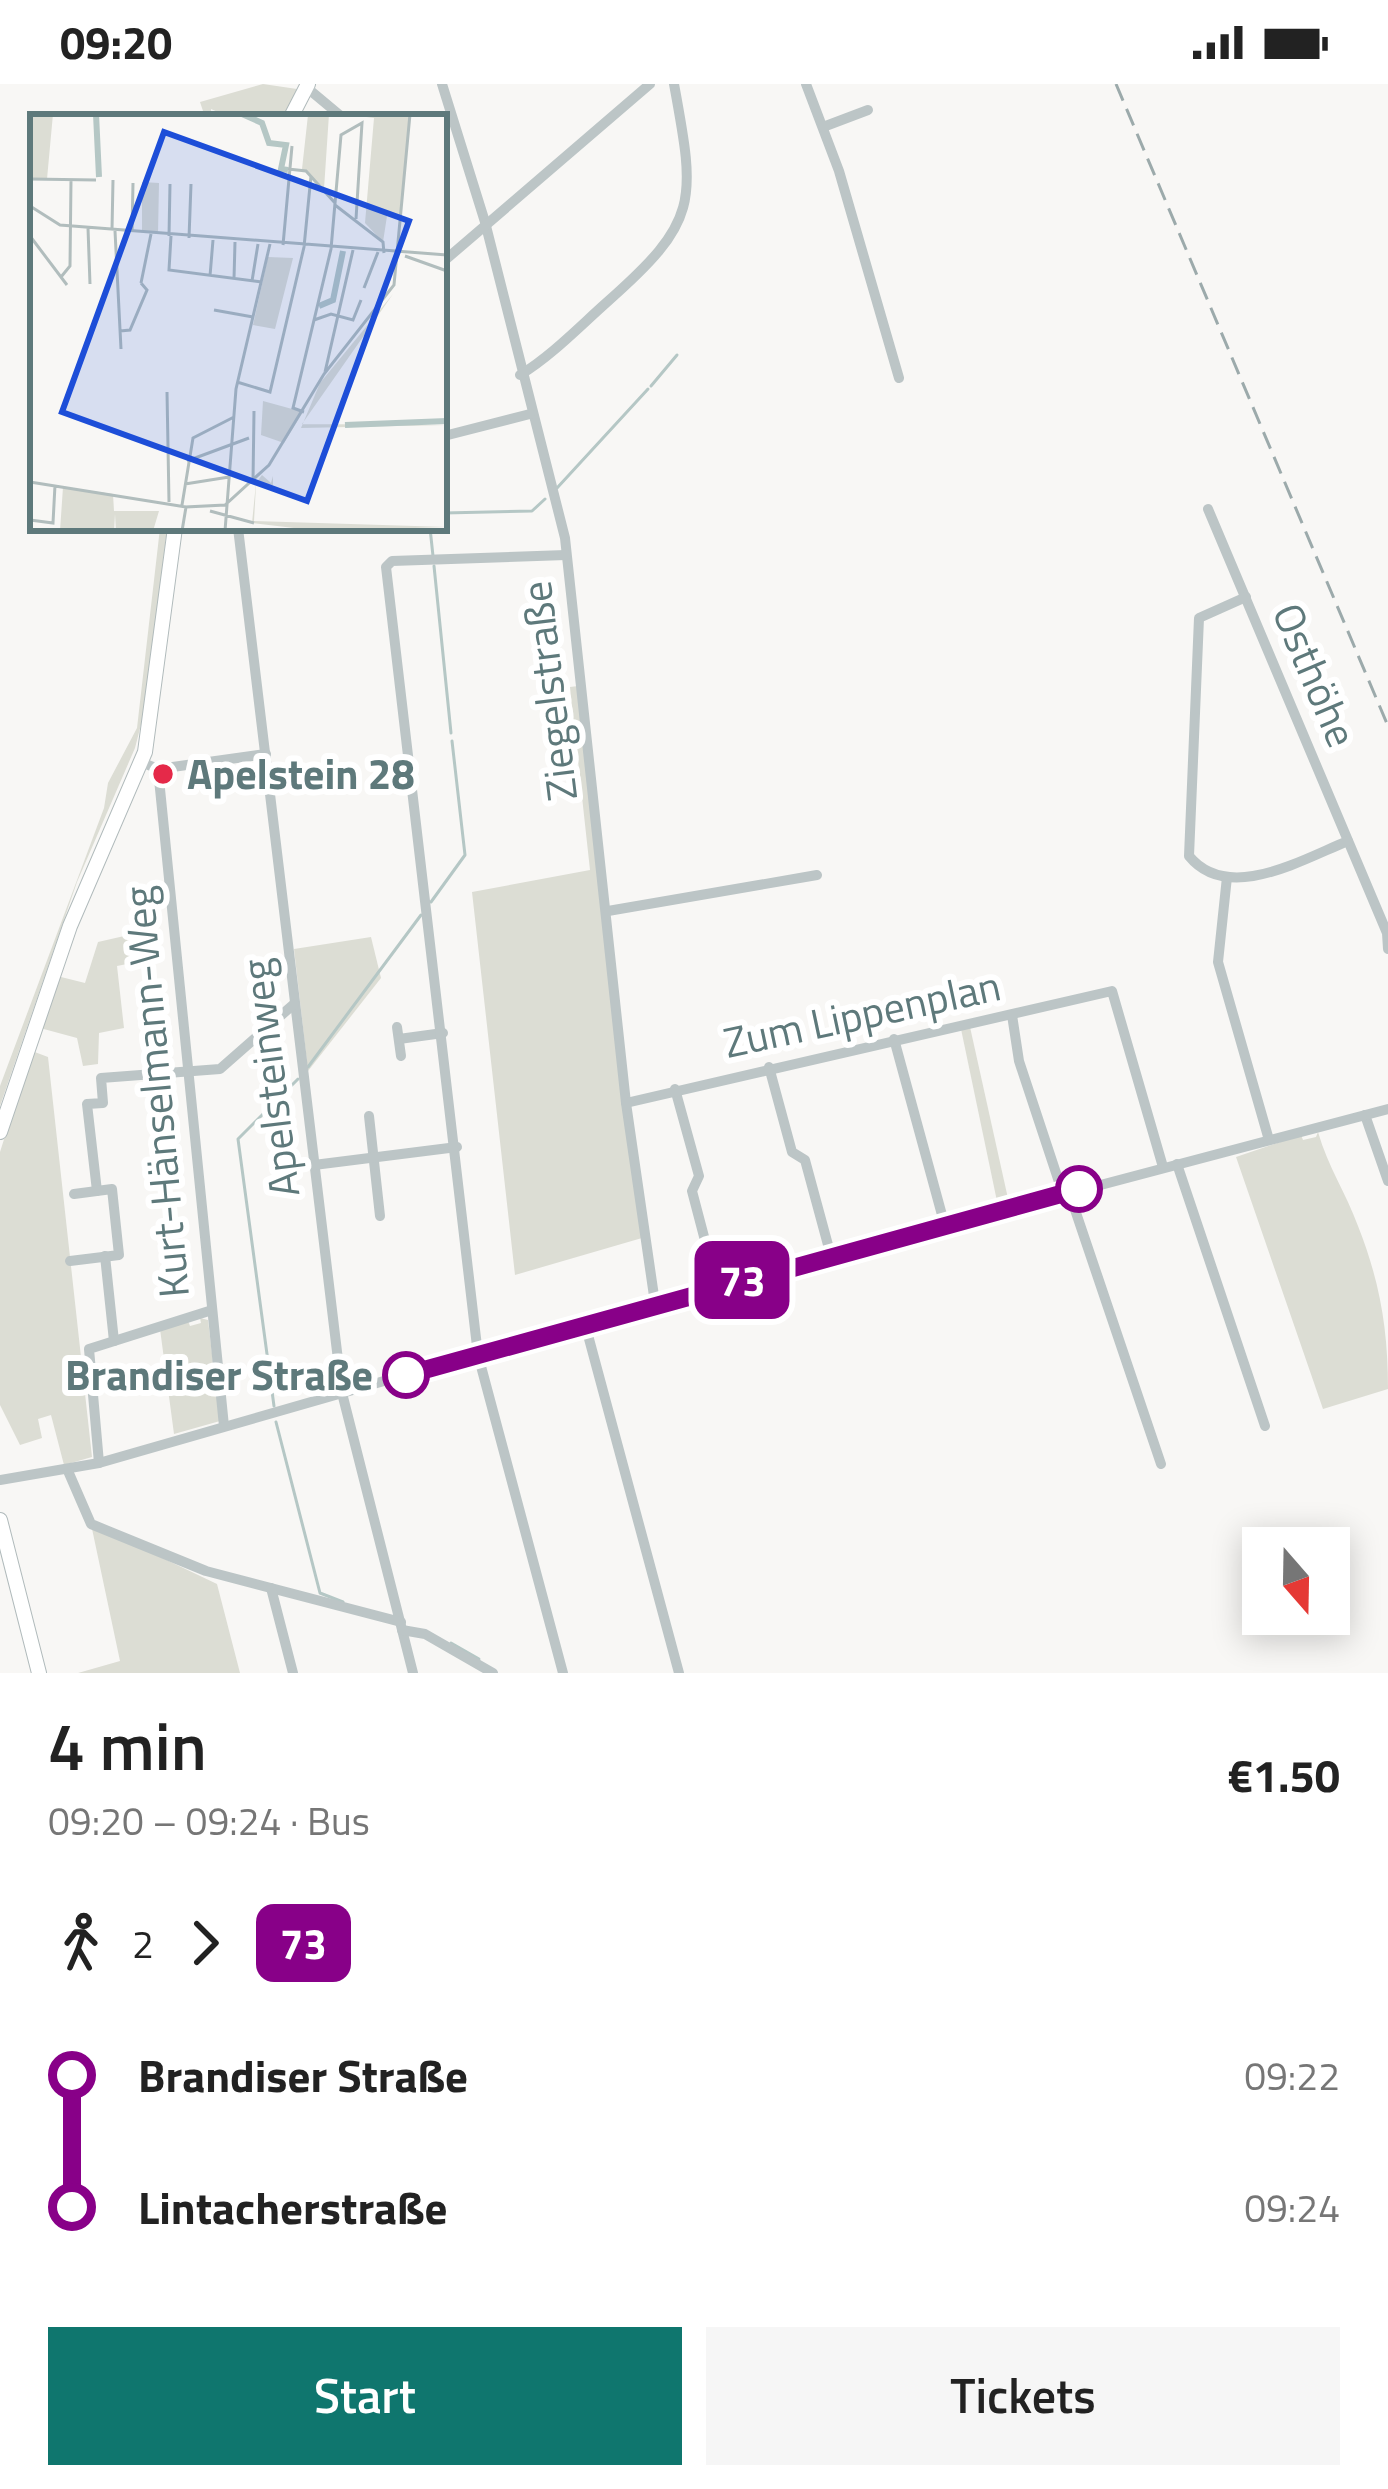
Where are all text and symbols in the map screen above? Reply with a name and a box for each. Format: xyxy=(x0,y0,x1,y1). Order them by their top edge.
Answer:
text: 09:20 xyxy=(60,8,172,76)
inset map xyxy=(30,114,447,531)
street label: Ziegelstraße xyxy=(503,578,593,804)
street label: Osthöhe xyxy=(1257,593,1375,756)
place label: Apelstein 28 xyxy=(187,741,415,805)
marker: Apelstein 28 xyxy=(150,761,176,787)
street label: Kurt-Hänselmann-Weg xyxy=(105,884,205,1300)
street label: Zum Lippenplan xyxy=(717,952,1006,1074)
street label: Apelsteinweg xyxy=(223,955,315,1201)
unlabelled marker xyxy=(1057,1167,1101,1211)
line badge: 73 xyxy=(688,1241,796,1319)
text: 73 xyxy=(718,1248,766,1312)
place label: Brandiser Straße xyxy=(65,1342,373,1406)
marker: Brandiser Straße xyxy=(384,1353,428,1397)
north arrow xyxy=(1242,1527,1350,1635)
map controls xyxy=(1242,1527,1350,1635)
text: 4 min xyxy=(48,1695,207,1796)
text: €1.50 xyxy=(1228,1741,1340,1809)
text: 09:20 – 09:24 · Bus xyxy=(48,1791,370,1850)
icon: walk xyxy=(48,1910,114,1976)
icon: forward xyxy=(172,1910,238,1976)
text: 73 xyxy=(280,1911,327,1975)
text: 2 xyxy=(132,1914,154,1973)
text: Brandiser Straße xyxy=(138,2041,468,2109)
text: 09:22 xyxy=(1244,2046,1340,2105)
text: Lintacherstraße xyxy=(138,2173,448,2241)
text: 09:24 xyxy=(1244,2178,1340,2237)
button: Start xyxy=(48,2327,682,2465)
button: Tickets xyxy=(706,2327,1340,2465)

